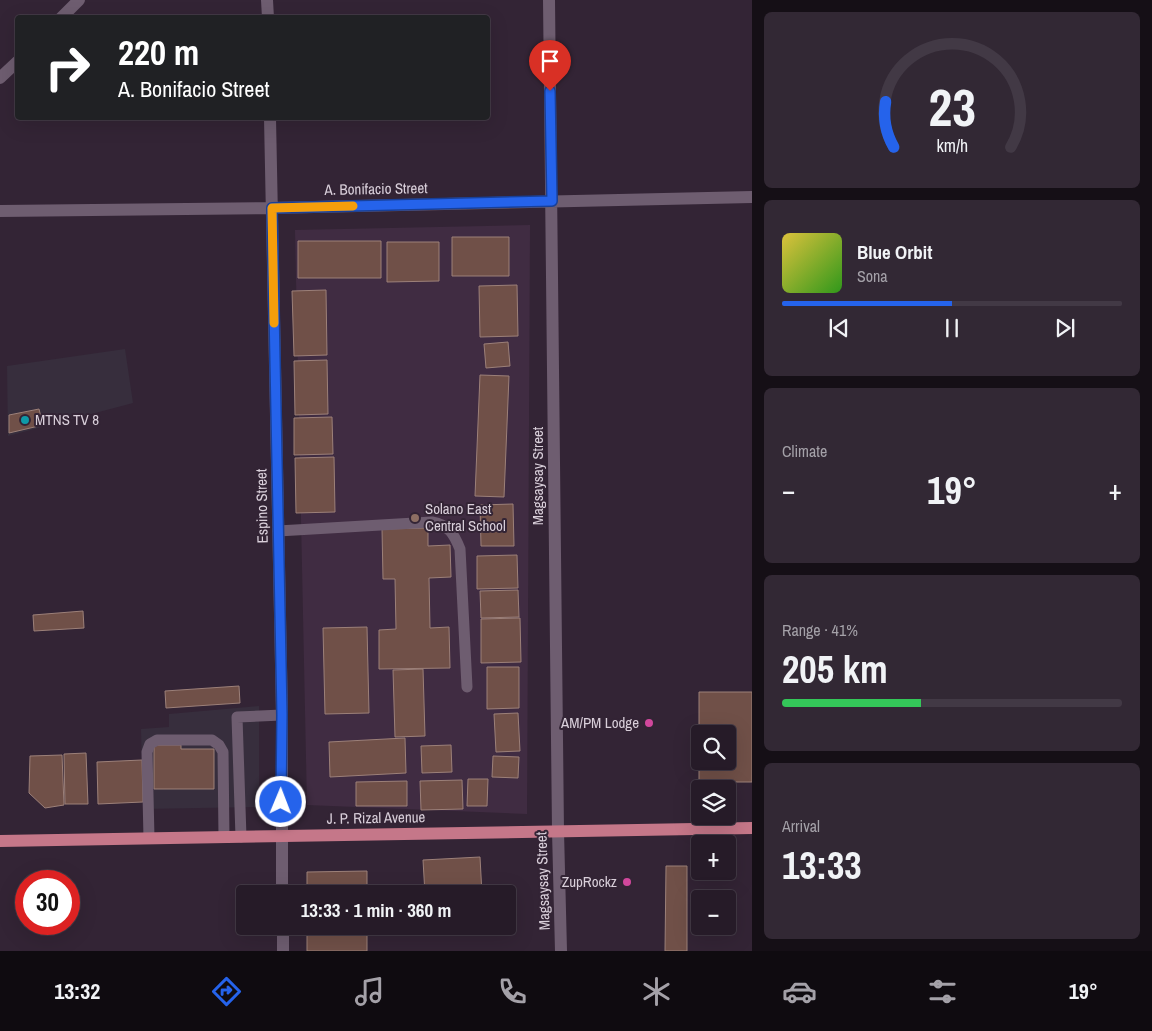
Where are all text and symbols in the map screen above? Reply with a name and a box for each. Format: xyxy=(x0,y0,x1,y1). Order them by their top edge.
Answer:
text: 220 m xyxy=(118,29,199,76)
icon: right xyxy=(35,35,100,100)
pin xyxy=(529,40,571,91)
icon: arrive xyxy=(536,47,564,75)
text: 23 xyxy=(928,72,976,142)
text: A. Bonifacio Street xyxy=(118,74,269,104)
text: km/h xyxy=(936,134,968,158)
street label: A. Bonifacio Street xyxy=(323,177,428,200)
text: Blue Orbit xyxy=(857,239,932,265)
text: Sona xyxy=(857,265,888,287)
icon: previous xyxy=(825,314,853,342)
icon: pause xyxy=(938,314,966,342)
icon: next xyxy=(1051,314,1079,342)
place label: MTNS TV 8 xyxy=(35,409,99,430)
marker: MTNS TV 8 xyxy=(19,414,31,426)
street label: Magsaysay Street xyxy=(527,426,548,525)
text: Climate xyxy=(782,440,827,462)
text: 19° xyxy=(927,465,977,516)
street label: Espino Street xyxy=(250,468,273,543)
text: − xyxy=(782,471,795,509)
text: + xyxy=(1109,471,1122,509)
place label: Solano East Central School xyxy=(425,498,506,536)
marker: Solano East Central School xyxy=(409,512,421,524)
text: Range · 41% xyxy=(782,619,858,641)
text: 205 km xyxy=(782,644,888,695)
place label: AM/PM Lodge xyxy=(560,712,639,733)
marker: AM/PM Lodge xyxy=(643,717,655,729)
map controls xyxy=(691,725,736,935)
button: search xyxy=(691,725,736,770)
position arrow xyxy=(254,775,306,827)
button: layers xyxy=(691,780,736,825)
street label: J. P. Rizal Avenue xyxy=(326,806,426,829)
text: Arrival xyxy=(782,815,820,837)
street label: Magsaysay Street xyxy=(530,831,555,931)
button: + xyxy=(691,835,736,880)
text: 13:33 xyxy=(782,840,862,891)
speed limit sign: 30 xyxy=(15,870,80,935)
place label: ZupRockz xyxy=(562,871,617,892)
marker: ZupRockz xyxy=(621,876,633,888)
button: − xyxy=(691,890,736,935)
text: 13:33 · 1 min · 360 m xyxy=(301,897,451,923)
icon: directions xyxy=(209,974,244,1009)
icon: music xyxy=(352,974,387,1009)
icon: phone xyxy=(495,974,530,1009)
icon: climate xyxy=(639,974,674,1009)
icon: car xyxy=(782,974,817,1009)
icon: filters xyxy=(925,974,960,1009)
text: 13:32 xyxy=(54,976,100,1006)
text: 19° xyxy=(1069,976,1098,1006)

